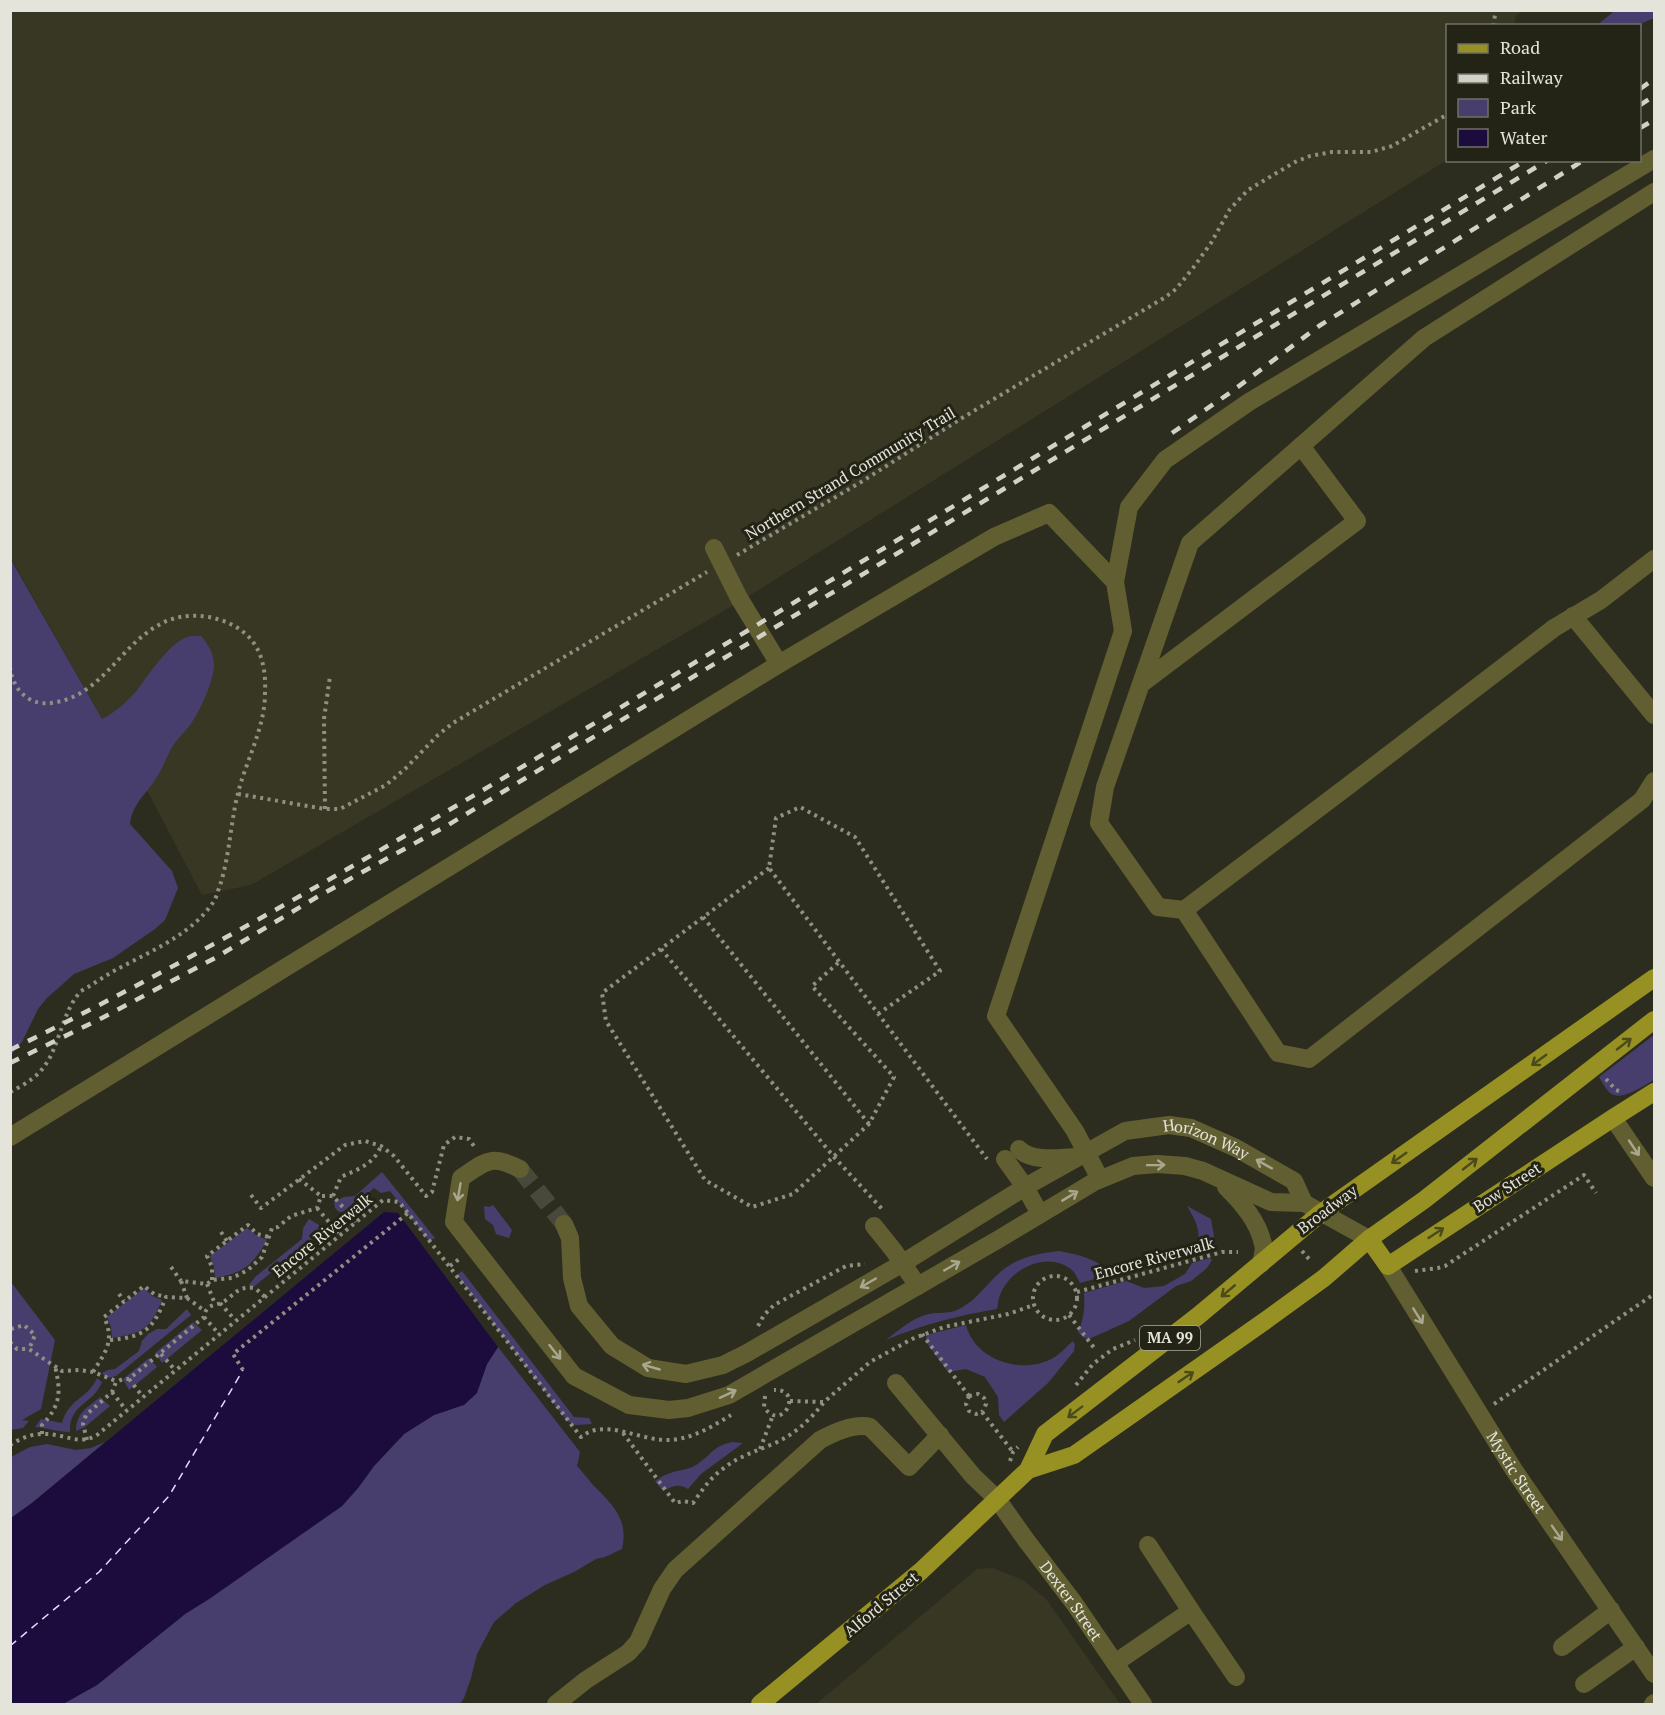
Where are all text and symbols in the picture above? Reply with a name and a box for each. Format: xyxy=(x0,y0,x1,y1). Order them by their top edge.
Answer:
legend xyxy=(1446,24,1641,162)
text: Road xyxy=(1500,35,1540,59)
text: Railway xyxy=(1500,65,1564,89)
text: Park xyxy=(1500,95,1537,119)
text: Water xyxy=(1500,125,1547,149)
street label: Northern Strand Community Trail xyxy=(741,401,959,545)
one-way arrow xyxy=(1616,1038,1632,1051)
one-way arrow xyxy=(1531,1054,1547,1066)
street label: Horizon Way xyxy=(1161,1113,1254,1165)
one-way arrow xyxy=(1628,1139,1640,1156)
one-way arrow xyxy=(1391,1152,1407,1164)
one-way arrow xyxy=(1462,1157,1478,1170)
street label: Bow Street xyxy=(1469,1157,1545,1217)
one-way arrow xyxy=(1256,1158,1274,1169)
one-way arrow xyxy=(1146,1159,1166,1170)
street label: Broadway xyxy=(1293,1179,1362,1239)
one-way arrow xyxy=(453,1181,464,1201)
street label: Encore Riverwalk xyxy=(267,1187,377,1282)
one-way arrow xyxy=(1061,1190,1078,1202)
one-way arrow xyxy=(1428,1227,1445,1240)
street label: Encore Riverwalk xyxy=(1092,1231,1217,1285)
one-way arrow xyxy=(943,1260,960,1272)
one-way arrow xyxy=(860,1277,877,1289)
one-way arrow xyxy=(1221,1284,1236,1298)
one-way arrow xyxy=(1412,1307,1424,1324)
road number: MA 99 xyxy=(1140,1326,1200,1350)
one-way arrow xyxy=(548,1343,561,1359)
one-way arrow xyxy=(642,1361,661,1372)
one-way arrow xyxy=(1177,1371,1193,1383)
one-way arrow xyxy=(718,1388,736,1400)
one-way arrow xyxy=(1067,1405,1083,1418)
street label: Mystic Street xyxy=(1482,1427,1551,1518)
one-way arrow xyxy=(1551,1524,1564,1541)
street label: Dexter Street xyxy=(1035,1556,1108,1645)
street label: Alford Street xyxy=(839,1566,923,1642)

